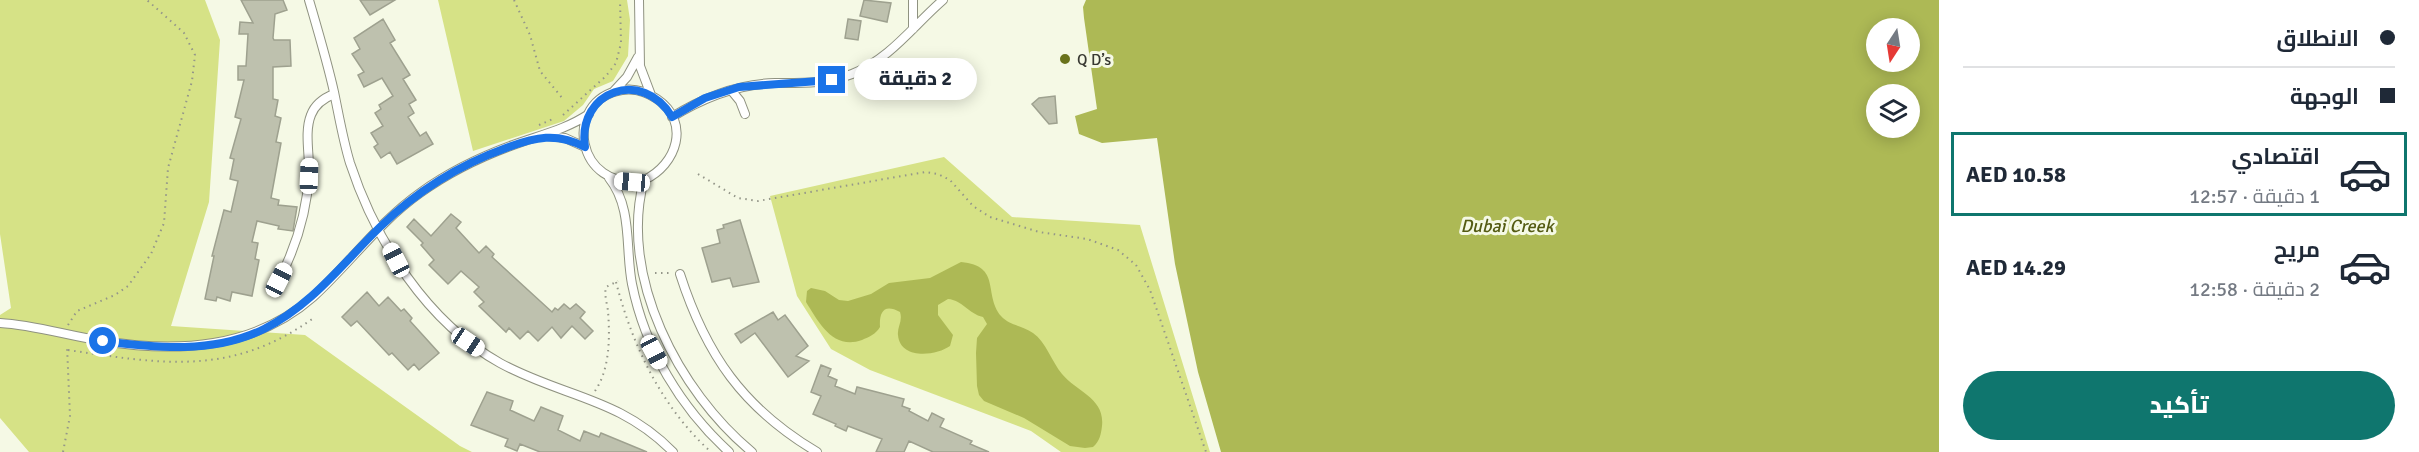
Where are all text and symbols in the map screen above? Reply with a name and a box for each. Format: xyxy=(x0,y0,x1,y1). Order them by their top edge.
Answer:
north arrow xyxy=(1866,18,1920,72)
map controls xyxy=(1866,18,1920,138)
text: الانطلاق xyxy=(2276,25,2359,52)
place label: Q D’s xyxy=(1077,50,1111,70)
marker: Q D’s xyxy=(1058,52,1072,66)
callout: 2 دقيقة xyxy=(853,59,976,101)
route end xyxy=(818,66,845,93)
text: 2 دقيقة xyxy=(879,66,952,91)
text: الوجهة xyxy=(2290,83,2359,110)
button: layers xyxy=(1866,84,1920,138)
text: اقتصادي xyxy=(2231,143,2320,170)
icon: car xyxy=(2338,147,2392,201)
car xyxy=(299,158,319,194)
text: AED 10.58 xyxy=(1966,161,2066,188)
car xyxy=(613,171,651,193)
text: 1 دقيقة · 12:57 xyxy=(2189,184,2320,209)
water label: Dubai Creek xyxy=(1460,215,1556,237)
text: مريح xyxy=(2274,236,2320,263)
car xyxy=(380,240,412,280)
icon: car xyxy=(2338,240,2392,294)
text: AED 14.29 xyxy=(1966,254,2066,281)
car xyxy=(263,260,295,300)
text: 2 دقيقة · 12:58 xyxy=(2189,277,2320,302)
car xyxy=(448,324,488,360)
route start xyxy=(89,327,116,354)
car xyxy=(638,332,670,372)
button: تأكيد xyxy=(1963,371,2395,440)

